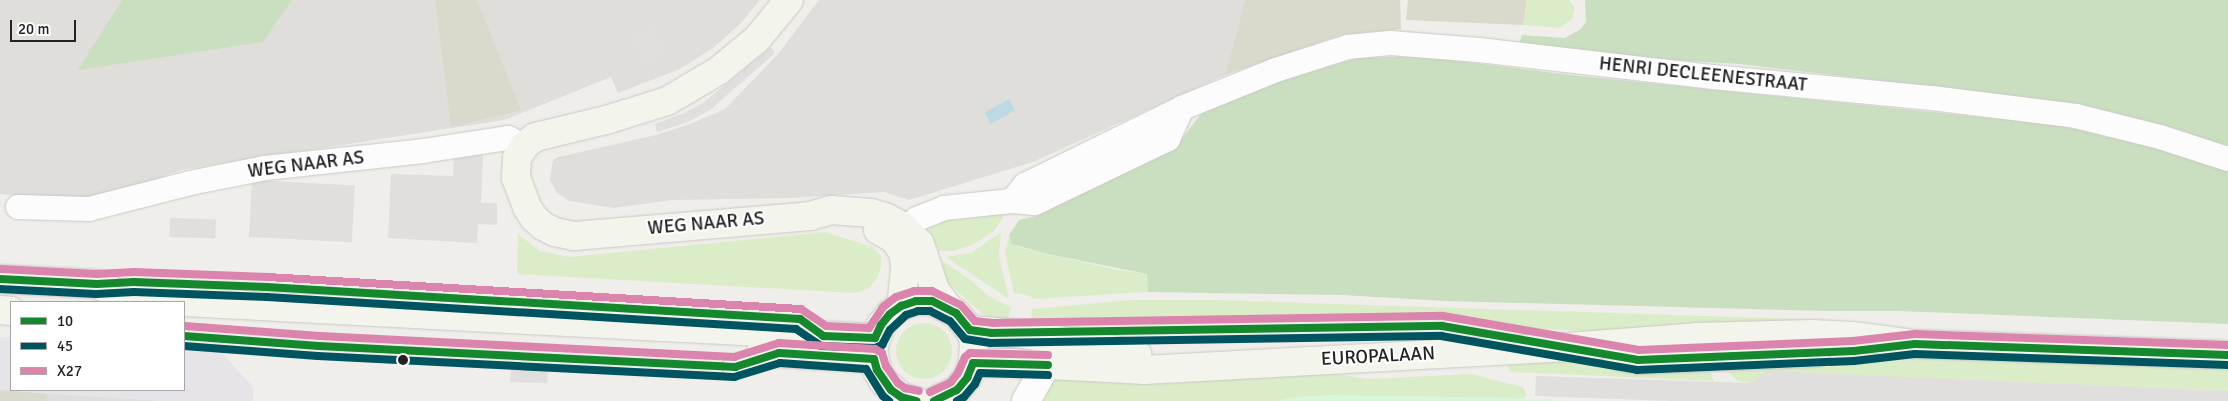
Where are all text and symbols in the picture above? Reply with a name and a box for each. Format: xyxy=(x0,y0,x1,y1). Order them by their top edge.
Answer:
scale bar xyxy=(12,10,79,42)
text: 20 m xyxy=(18,20,49,38)
street label: HENRI DECLEENESTRAAT xyxy=(1598,53,1808,97)
street label: WEG NAAR AS xyxy=(247,147,365,183)
street label: WEG NAAR AS xyxy=(647,208,765,240)
legend xyxy=(10,301,185,391)
text: 10 xyxy=(57,312,73,330)
text: 45 xyxy=(57,337,73,355)
street label: EUROPALAAN xyxy=(1320,343,1436,371)
unlabelled marker xyxy=(398,355,408,365)
text: X27 xyxy=(57,362,82,380)

